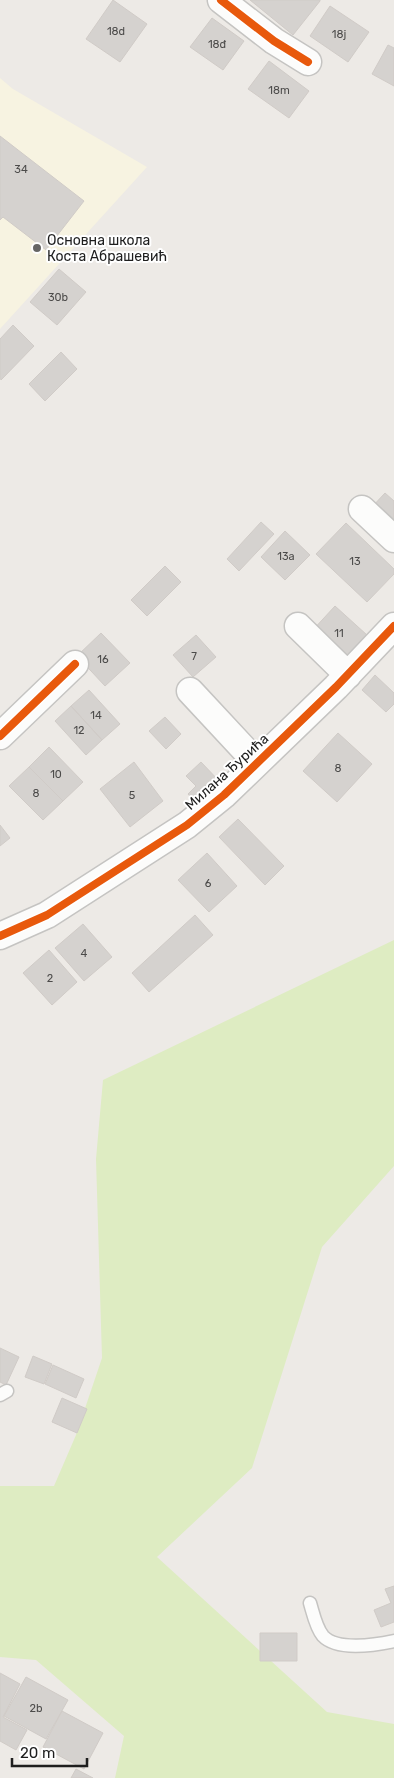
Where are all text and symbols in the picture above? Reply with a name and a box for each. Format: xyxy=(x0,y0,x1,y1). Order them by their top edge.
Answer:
house number: 18d xyxy=(107,25,125,38)
house number: 18j xyxy=(332,28,346,41)
house number: 18đ xyxy=(208,38,227,51)
house number: 18m xyxy=(268,84,290,97)
house number: 34 xyxy=(14,163,28,176)
place label: Основна школа Коста Абрашевић xyxy=(47,232,167,265)
marker: Основна школа Коста Абрашевић xyxy=(31,242,43,254)
house number: 30b xyxy=(48,291,68,304)
house number: 13a xyxy=(277,550,295,563)
house number: 13 xyxy=(349,555,361,568)
house number: 11 xyxy=(334,627,344,640)
house number: 7 xyxy=(191,650,197,663)
house number: 16 xyxy=(97,653,109,666)
house number: 14 xyxy=(90,709,102,722)
house number: 12 xyxy=(73,724,85,737)
street label: Милана Ђурића xyxy=(182,730,272,814)
house number: 8 xyxy=(335,762,342,775)
house number: 10 xyxy=(50,768,62,781)
house number: 8 xyxy=(33,787,40,800)
house number: 5 xyxy=(129,789,136,802)
house number: 6 xyxy=(205,877,212,890)
house number: 4 xyxy=(81,947,88,960)
house number: 2 xyxy=(47,972,53,985)
house number: 2b xyxy=(29,1702,43,1715)
scale bar xyxy=(12,1736,88,1768)
text: 20 m xyxy=(20,1744,55,1762)

